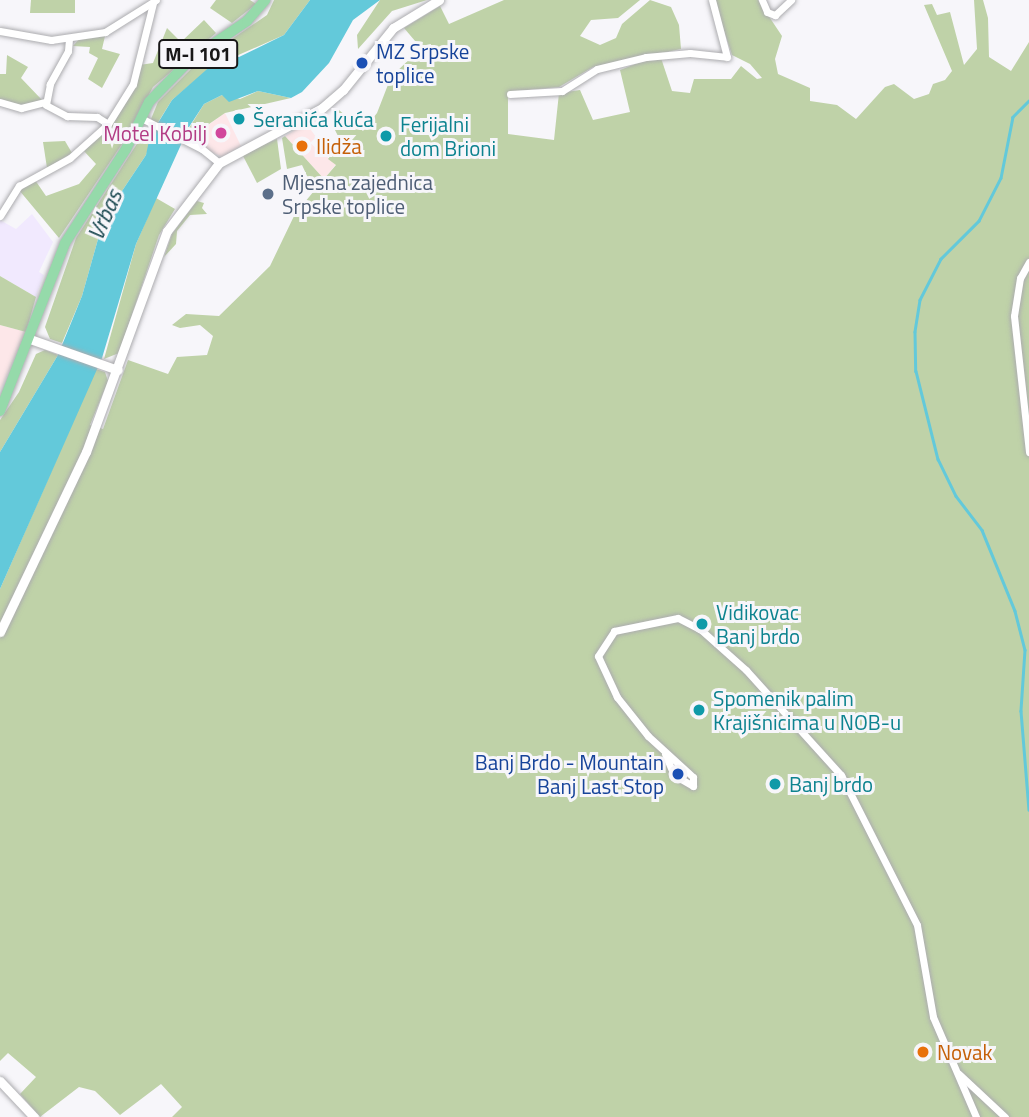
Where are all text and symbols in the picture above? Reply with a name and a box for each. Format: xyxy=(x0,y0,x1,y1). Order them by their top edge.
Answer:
road number: M-I 101 xyxy=(158,38,238,70)
place label: MZ Srpske toplice xyxy=(376,38,469,88)
marker: MZ Srpske toplice xyxy=(354,55,370,71)
place label: Šeranića kuća xyxy=(253,106,374,132)
marker: Šeranića kuća xyxy=(231,111,247,127)
place label: Ferijalni dom Brioni xyxy=(400,111,496,161)
place label: Motel Kobilj xyxy=(103,120,207,146)
marker: Motel Kobilj xyxy=(213,125,229,141)
marker: Ferijalni dom Brioni xyxy=(378,128,394,144)
place label: Ilidža xyxy=(316,133,362,159)
marker: Ilidža xyxy=(294,138,310,154)
place label: Mjesna zajednica Srpske toplice xyxy=(282,169,433,219)
water label: Vrbas xyxy=(82,186,128,244)
marker: Mjesna zajednica Srpske toplice xyxy=(260,186,276,202)
place label: Vidikovac Banj brdo xyxy=(716,599,800,649)
marker: Vidikovac Banj brdo xyxy=(694,616,710,632)
place label: Spomenik palim Krajišnicima u NOB-u xyxy=(713,685,901,735)
marker: Spomenik palim Krajišnicima u NOB-u xyxy=(691,702,707,718)
place label: Banj Brdo - Mountain Banj Last Stop xyxy=(475,749,664,799)
marker: Banj Brdo - Mountain Banj Last Stop xyxy=(670,766,686,782)
place label: Banj brdo xyxy=(789,771,873,797)
marker: Banj brdo xyxy=(767,776,783,792)
place label: Novak xyxy=(937,1039,993,1065)
marker: Novak xyxy=(915,1044,931,1060)

